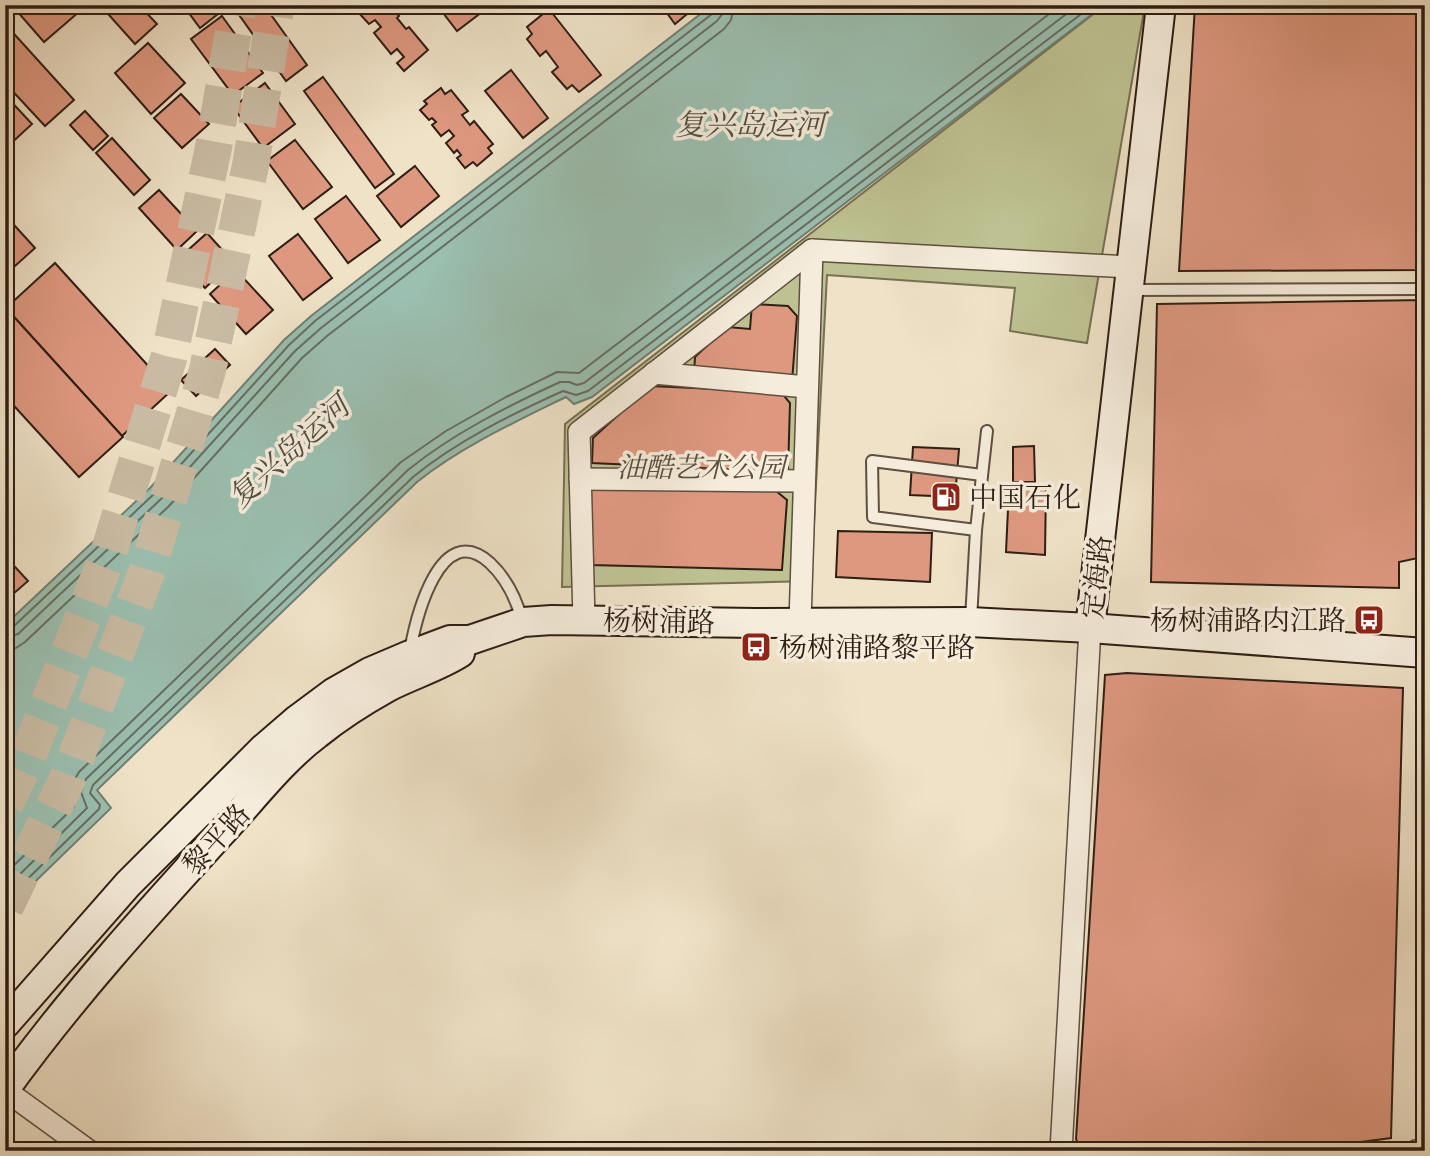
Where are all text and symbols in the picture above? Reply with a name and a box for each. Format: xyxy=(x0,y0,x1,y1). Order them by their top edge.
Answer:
water label: 复兴岛运河 xyxy=(675,108,830,146)
water label: 复兴岛运河 xyxy=(222,386,363,518)
park label: 油酷艺术公园 xyxy=(617,452,789,487)
fuel station icon: 中国石化 xyxy=(929,480,963,514)
place label: 中国石化 xyxy=(969,482,1081,517)
street label: 定海路 xyxy=(1077,534,1120,621)
bus stop icon: 杨树浦路内江路 xyxy=(1352,603,1386,637)
street label: 杨树浦路 xyxy=(603,605,715,642)
place label: 杨树浦路内江路 xyxy=(1150,605,1346,640)
bus stop icon: 杨树浦路黎平路 xyxy=(739,630,773,664)
place label: 杨树浦路黎平路 xyxy=(779,632,975,667)
street label: 黎平路 xyxy=(177,798,259,884)

